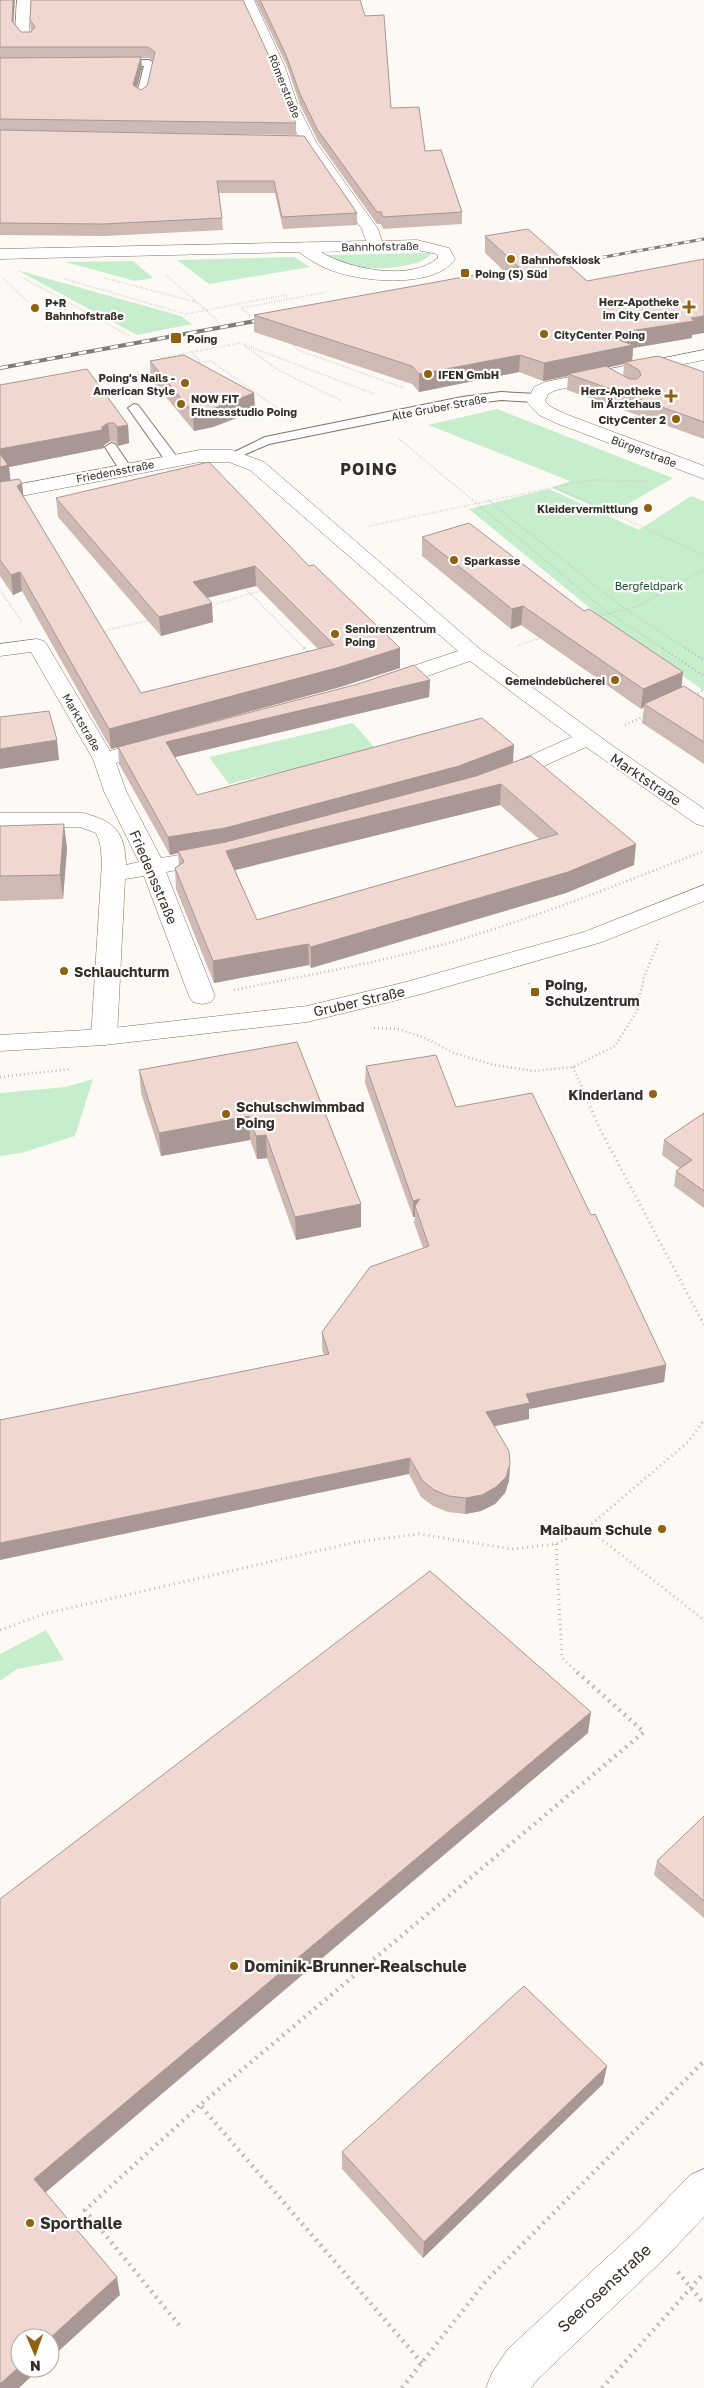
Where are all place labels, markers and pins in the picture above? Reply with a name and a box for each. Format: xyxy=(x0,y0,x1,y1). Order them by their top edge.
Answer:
marker: Bahnhofskiosk xyxy=(505,253,517,265)
place label: Bahnhofskiosk xyxy=(521,253,601,266)
marker: Poing (S) Süd xyxy=(459,267,471,279)
place label: Poing (S) Süd xyxy=(475,267,547,280)
place label: Herz-Apotheke im City Center xyxy=(599,295,680,321)
place label: P+R Bahnhofstraße xyxy=(45,296,124,322)
marker: Herz-Apotheke im City Center xyxy=(683,301,695,313)
marker: P+R Bahnhofstraße xyxy=(29,302,41,314)
marker: CityCenter Poing xyxy=(538,328,550,340)
place label: CityCenter Poing xyxy=(554,328,645,341)
marker: Poing xyxy=(169,331,183,345)
place label: Poing xyxy=(187,332,218,345)
marker: IFEN GmbH xyxy=(422,368,434,380)
place label: IFEN GmbH xyxy=(438,368,499,381)
place label: Poing's Nails - American Style xyxy=(93,371,175,397)
marker: Poing's Nails - American Style xyxy=(179,377,191,389)
place label: Herz-Apotheke im Ärztehaus xyxy=(581,384,662,410)
marker: Herz-Apotheke im Ärztehaus xyxy=(665,390,677,402)
place label: NOW FIT Fitnessstudio Poing xyxy=(191,392,297,418)
marker: NOW FIT Fitnessstudio Poing xyxy=(175,398,187,410)
place label: CityCenter 2 xyxy=(598,413,666,426)
marker: CityCenter 2 xyxy=(670,413,682,425)
place label: Kleidervermittlung xyxy=(537,502,638,515)
marker: Kleidervermittlung xyxy=(642,502,654,514)
marker: Sparkasse xyxy=(448,554,460,566)
place label: Sparkasse xyxy=(464,554,521,567)
place label: Seniorenzentrum Poing xyxy=(345,622,436,648)
marker: Seniorenzentrum Poing xyxy=(329,628,341,640)
place label: Gemeindebücherei xyxy=(505,674,605,687)
marker: Gemeindebücherei xyxy=(609,674,621,686)
place label: Schlauchturm xyxy=(74,963,169,980)
marker: Schlauchturm xyxy=(58,965,70,977)
place label: Poing, Schulzentrum xyxy=(545,976,640,1009)
marker: Poing, Schulzentrum xyxy=(529,986,541,998)
place label: Kinderland xyxy=(568,1086,643,1103)
marker: Kinderland xyxy=(647,1088,659,1100)
place label: Schulschwimmbad Poing xyxy=(236,1098,364,1131)
marker: Schulschwimmbad Poing xyxy=(220,1108,232,1120)
place label: Maibaum Schule xyxy=(540,1521,652,1538)
marker: Maibaum Schule xyxy=(656,1523,668,1535)
place label: Dominik-Brunner-Realschule xyxy=(244,1956,467,1976)
marker: Dominik-Brunner-Realschule xyxy=(228,1960,240,1972)
place label: Sporthalle xyxy=(40,2213,122,2233)
marker: Sporthalle xyxy=(24,2217,36,2229)

